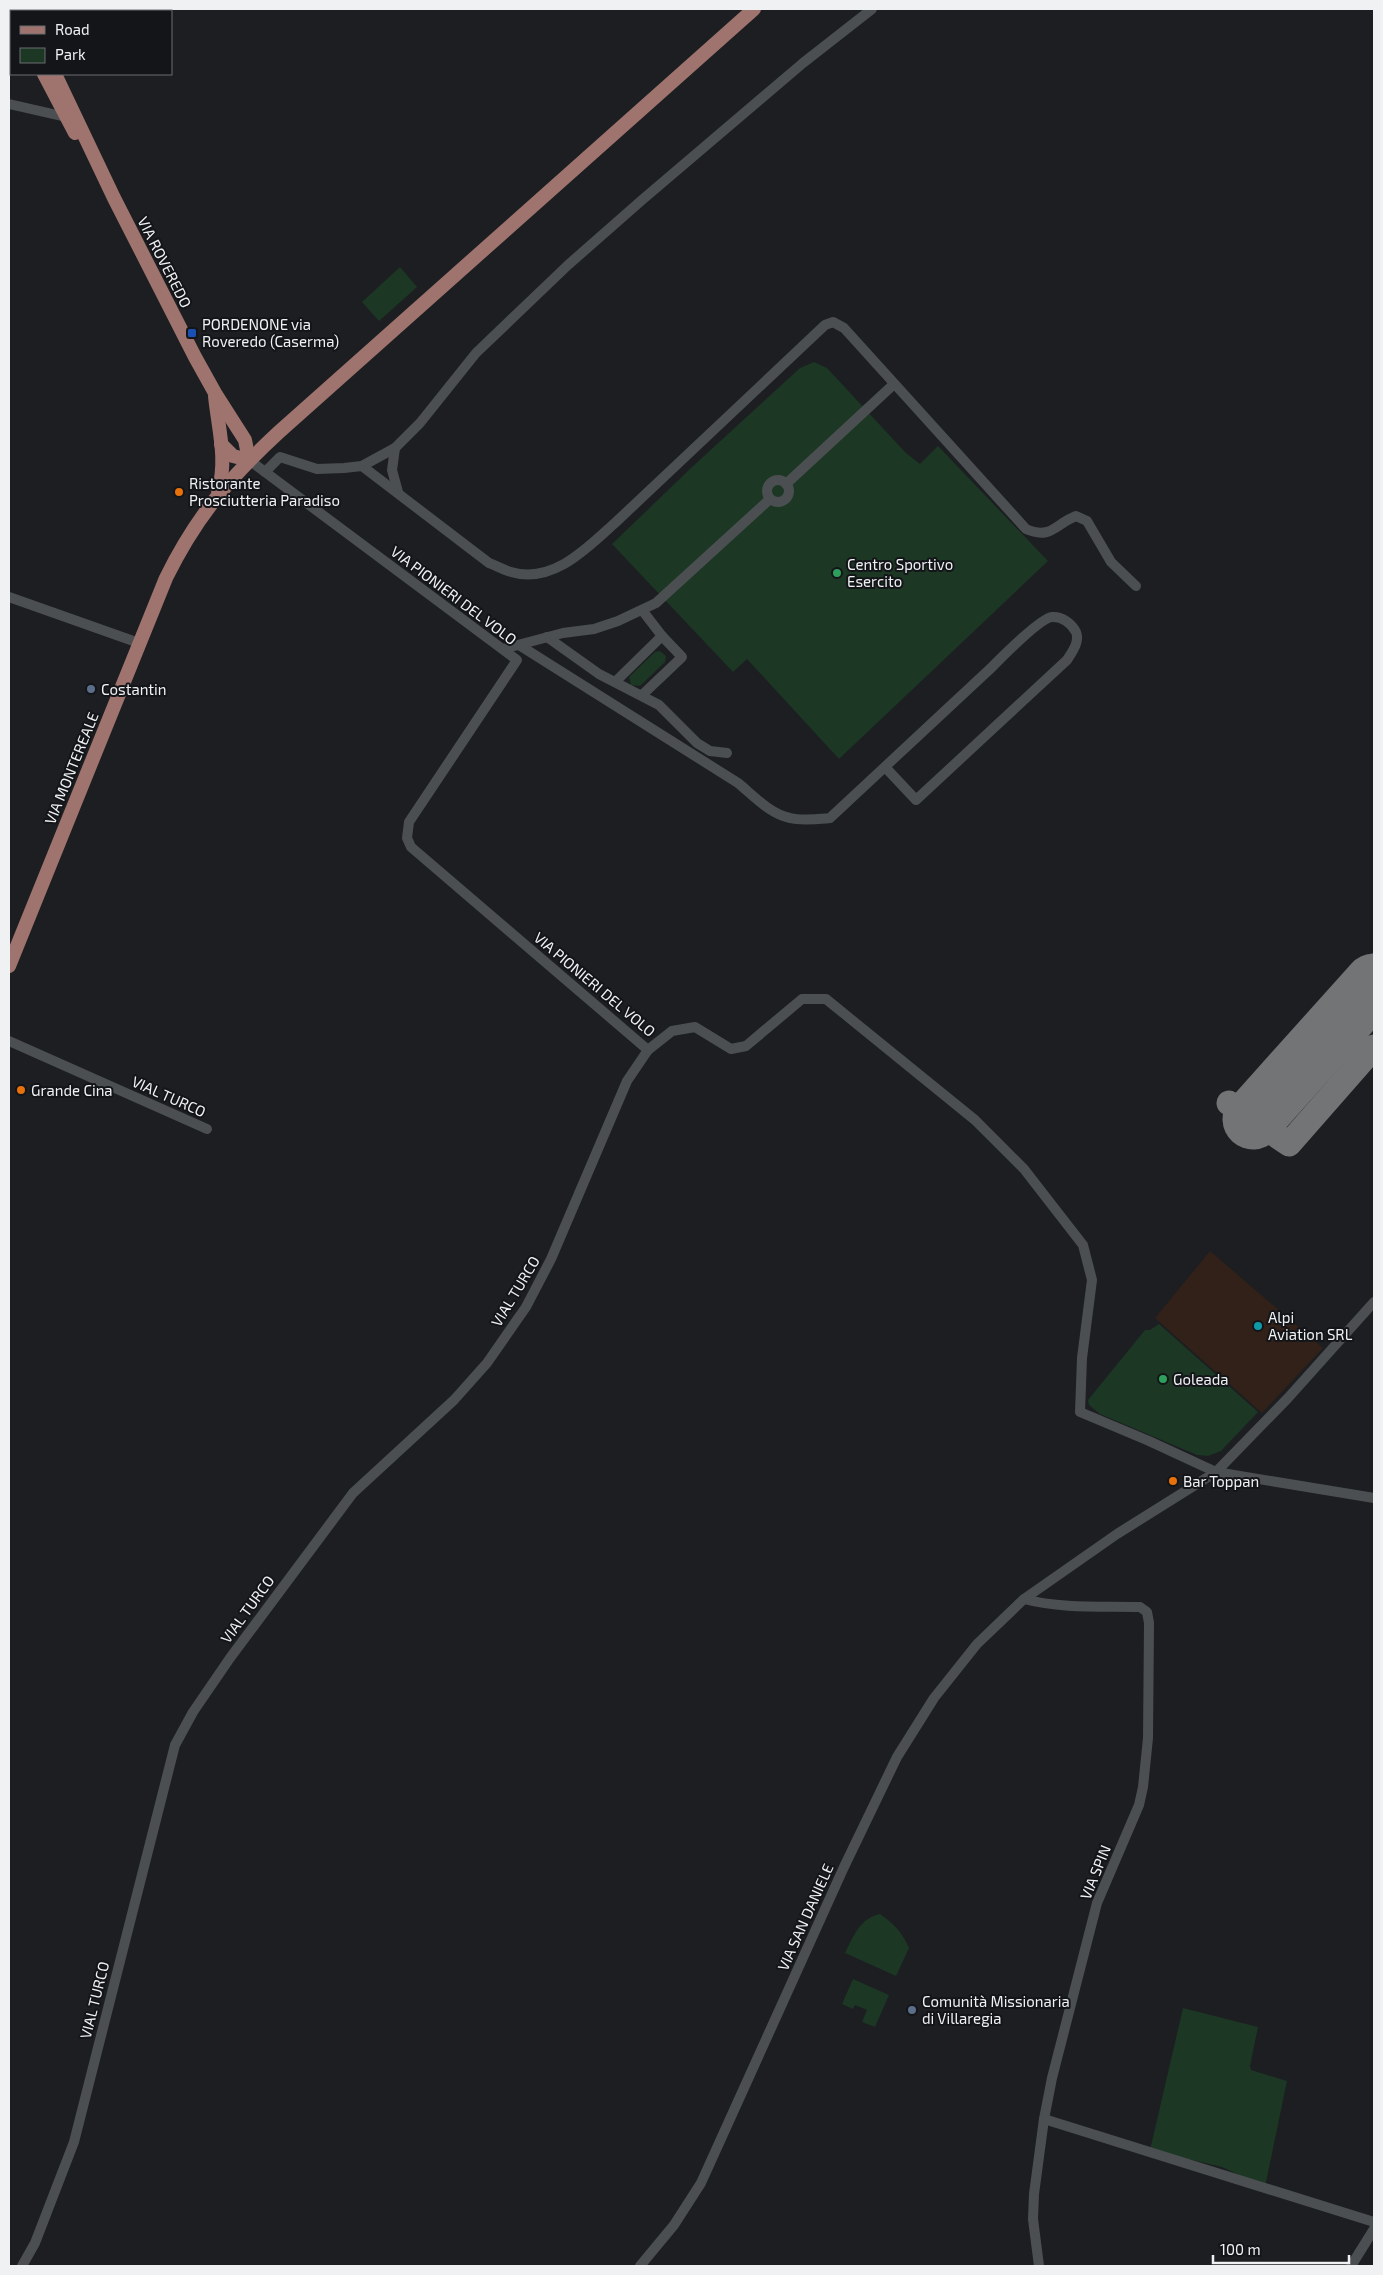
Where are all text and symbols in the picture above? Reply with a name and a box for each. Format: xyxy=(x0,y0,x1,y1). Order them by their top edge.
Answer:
legend xyxy=(10,10,172,75)
text: Road xyxy=(55,20,90,38)
text: Park xyxy=(55,45,86,63)
street label: VIA ROVEREDO xyxy=(134,213,196,311)
place label: PORDENONE via Roveredo (Caserma) xyxy=(202,315,339,350)
marker: PORDENONE via Roveredo (Caserma) xyxy=(186,327,198,339)
place label: Ristorante Prosciutteria Paradiso xyxy=(189,474,340,509)
marker: Ristorante Prosciutteria Paradiso xyxy=(173,486,185,498)
street label: VIA PIONIERI DEL VOLO xyxy=(388,542,520,648)
place label: Centro Sportivo Esercito xyxy=(847,555,953,590)
marker: Centro Sportivo Esercito xyxy=(831,567,843,579)
place label: Costantin xyxy=(101,680,167,698)
marker: Costantin xyxy=(85,683,97,695)
street label: VIA MONTEREALE xyxy=(40,709,102,827)
street label: VIA PIONIERI DEL VOLO xyxy=(531,928,659,1040)
street label: VIAL TURCO xyxy=(129,1072,209,1120)
place label: Grande Cina xyxy=(31,1081,113,1099)
marker: Grande Cina xyxy=(15,1084,27,1096)
street label: VIAL TURCO xyxy=(487,1252,543,1330)
place label: Alpi Aviation SRL xyxy=(1268,1308,1353,1343)
marker: Alpi Aviation SRL xyxy=(1252,1320,1264,1332)
place label: Goleada xyxy=(1173,1370,1229,1388)
marker: Goleada xyxy=(1157,1373,1169,1385)
place label: Bar Toppan xyxy=(1183,1472,1259,1490)
marker: Bar Toppan xyxy=(1167,1475,1179,1487)
street label: VIAL TURCO xyxy=(216,1572,278,1646)
street label: VIA SPIN xyxy=(1076,1842,1114,1902)
street label: VIA SAN DANIELE xyxy=(773,1861,837,1973)
street label: VIAL TURCO xyxy=(76,1959,112,2041)
place label: Comunità Missionaria di Villaregia xyxy=(922,1992,1070,2027)
marker: Comunità Missionaria di Villaregia xyxy=(906,2004,918,2016)
scale bar xyxy=(1213,2232,1349,2264)
text: 100 m xyxy=(1220,2240,1261,2258)

